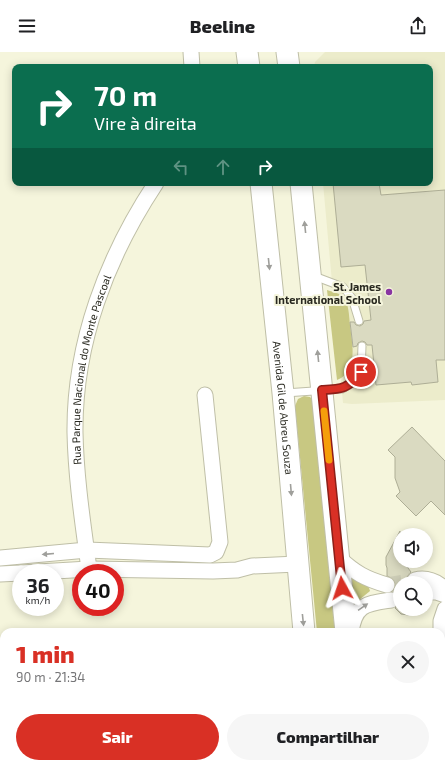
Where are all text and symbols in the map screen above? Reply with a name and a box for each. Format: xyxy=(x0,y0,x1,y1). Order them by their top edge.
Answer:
icon: menu xyxy=(16,15,38,37)
text: Beeline xyxy=(190,15,255,37)
icon: share xyxy=(407,15,429,37)
text: 70 m xyxy=(94,78,157,112)
icon: right xyxy=(28,80,80,132)
text: Vire à direita xyxy=(94,112,197,134)
icon: left xyxy=(170,156,192,178)
icon: ahead xyxy=(212,156,234,178)
icon: right xyxy=(254,156,276,178)
one-way arrow xyxy=(302,221,308,233)
one-way arrow xyxy=(266,258,272,270)
street label: Rua Parque Nacional do Monte Pascoal xyxy=(68,272,113,465)
place label: St. James International School xyxy=(275,280,381,306)
marker: St. James International School xyxy=(384,287,394,297)
street label: Avenida Gil de Abreu Souza xyxy=(271,340,297,475)
one-way arrow xyxy=(315,350,322,362)
pin xyxy=(344,355,378,389)
icon: arrive xyxy=(350,361,372,383)
one-way arrow xyxy=(288,484,294,497)
map controls xyxy=(393,528,433,616)
button: sound xyxy=(393,528,433,568)
one-way arrow xyxy=(42,550,54,557)
speed limit sign: 40 xyxy=(72,564,124,616)
position arrow xyxy=(321,567,363,609)
text: 36 xyxy=(26,573,50,597)
button: search xyxy=(393,576,433,616)
text: km/h xyxy=(26,594,50,606)
one-way arrow xyxy=(358,603,369,611)
one-way arrow xyxy=(300,614,306,626)
text: 1 min xyxy=(16,639,75,668)
button: close xyxy=(387,641,429,683)
text: 90 m · 21:34 xyxy=(16,669,85,685)
button: Sair xyxy=(16,714,219,760)
button: Compartilhar xyxy=(227,714,429,760)

